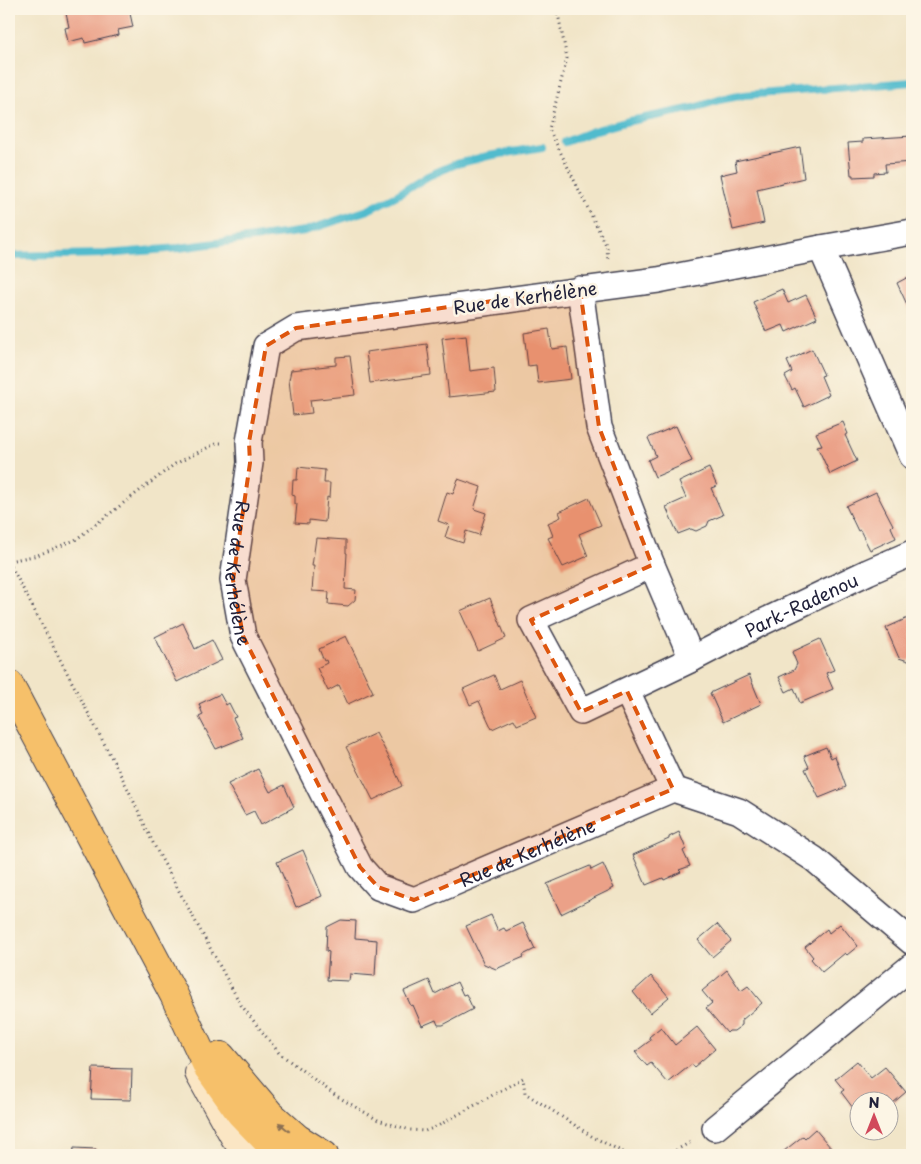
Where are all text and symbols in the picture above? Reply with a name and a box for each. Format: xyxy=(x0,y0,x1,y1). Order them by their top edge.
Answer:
street label: Rue de Kerhélène xyxy=(451,274,599,320)
street label: Rue de Kerhélène xyxy=(219,499,259,649)
street label: Park-Radenou xyxy=(739,565,862,643)
street label: Rue de Kerhélène xyxy=(455,811,599,893)
north arrow xyxy=(848,1092,898,1142)
text: N xyxy=(868,1092,880,1113)
one-way arrow xyxy=(278,1121,291,1132)

